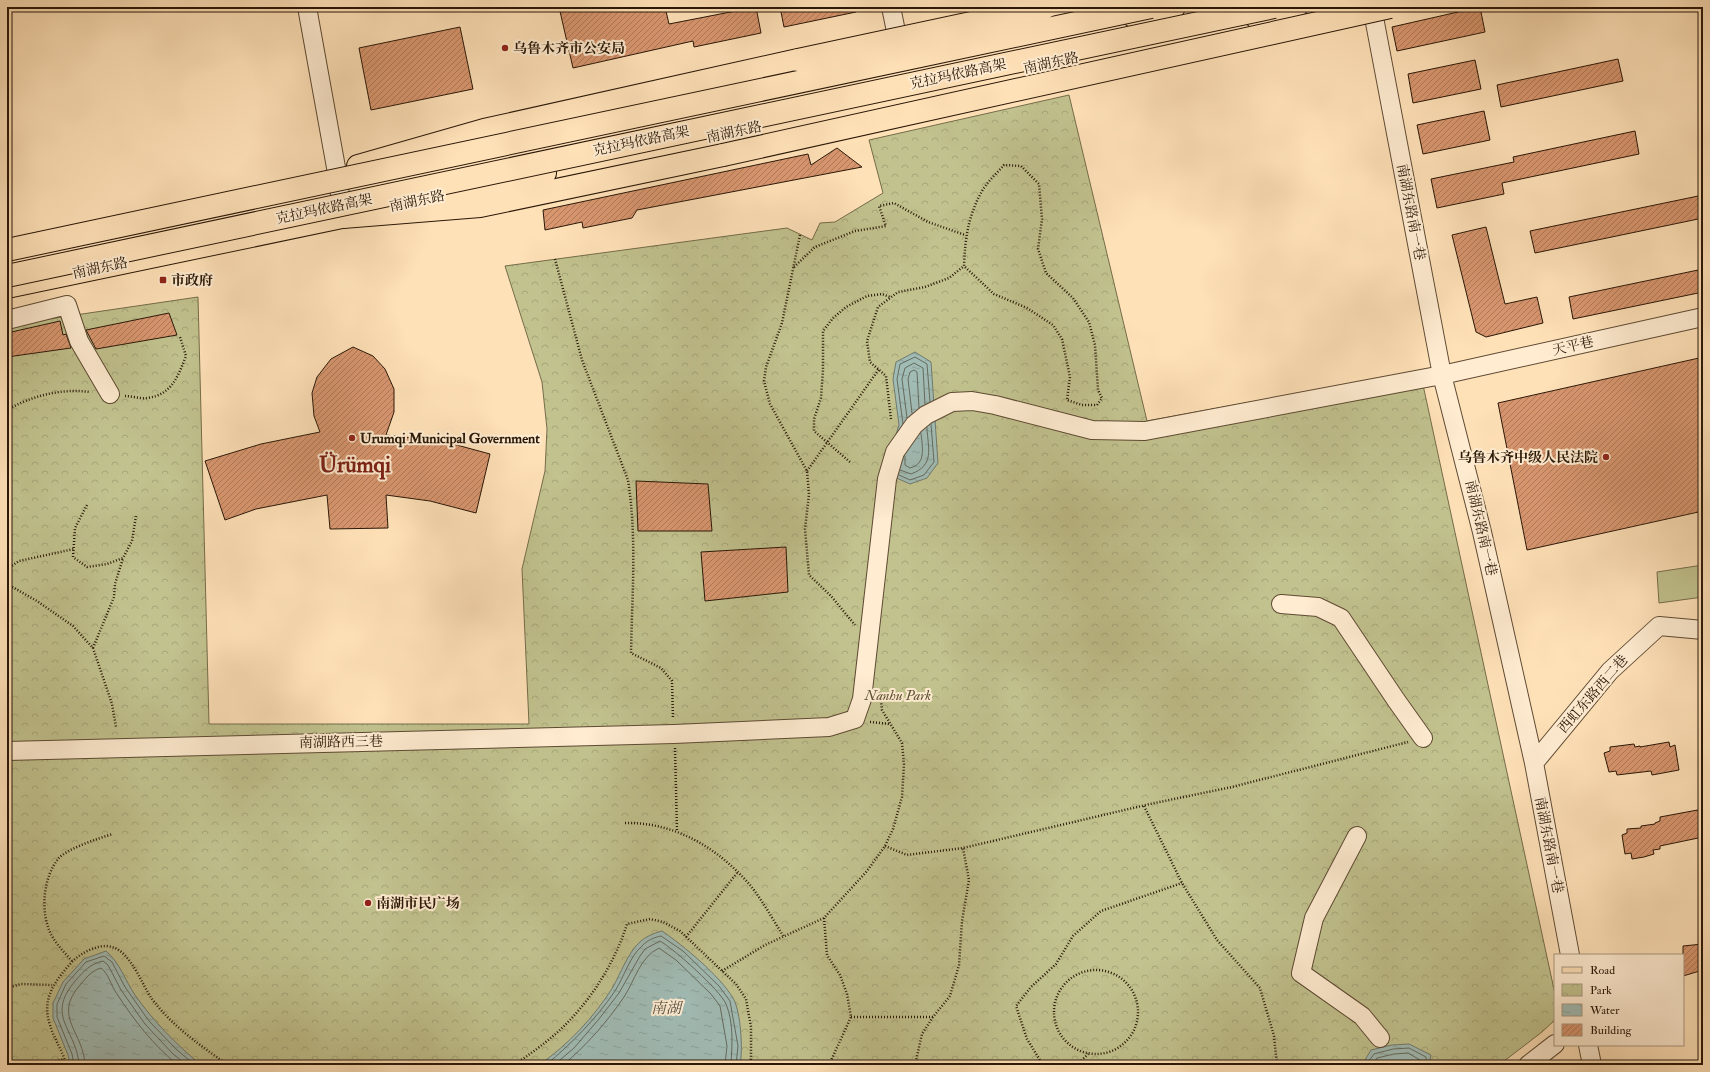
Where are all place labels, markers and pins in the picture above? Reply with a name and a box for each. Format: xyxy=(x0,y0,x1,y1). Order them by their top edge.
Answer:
place label: 乌鲁木齐市公安局 xyxy=(513,40,625,57)
marker: 乌鲁木齐市公安局 xyxy=(500,43,510,53)
place label: 市政府 xyxy=(171,272,213,289)
marker: 市政府 xyxy=(158,275,168,285)
place label: Urumqi Municipal Government xyxy=(360,430,540,448)
marker: Urumqi Municipal Government xyxy=(347,433,357,443)
place label: 乌鲁木齐中级人民法院 xyxy=(1458,449,1598,466)
marker: 乌鲁木齐中级人民法院 xyxy=(1601,452,1611,462)
place label: 南湖市民广场 xyxy=(376,895,460,912)
marker: 南湖市民广场 xyxy=(363,898,373,908)

